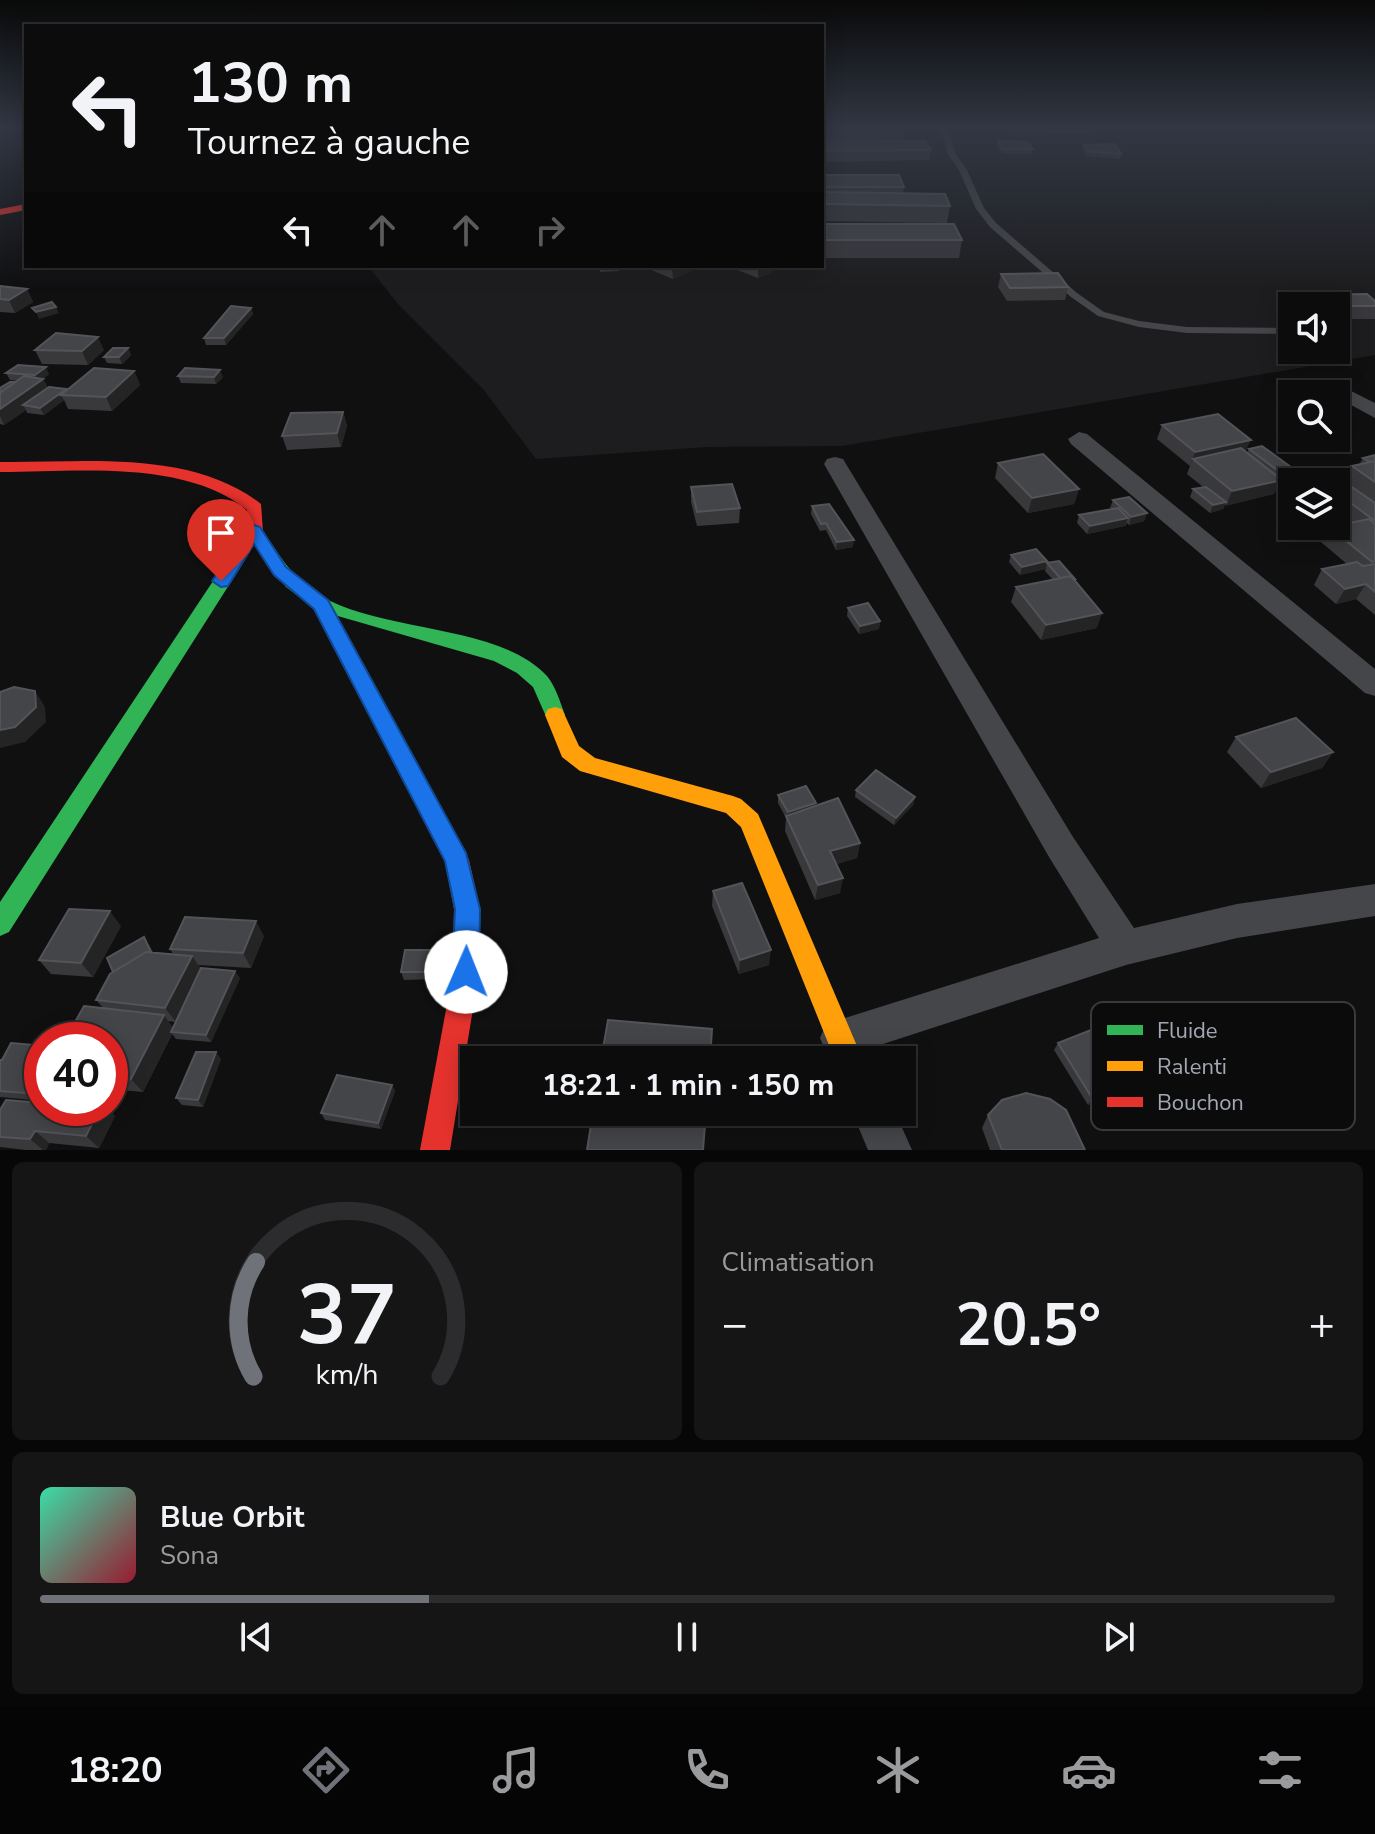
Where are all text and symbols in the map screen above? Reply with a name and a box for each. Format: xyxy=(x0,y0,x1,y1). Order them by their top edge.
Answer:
text: 130 m xyxy=(188,45,353,122)
icon: left xyxy=(56,56,160,160)
text: Tournez à gauche xyxy=(188,118,470,167)
icon: left xyxy=(276,208,320,252)
icon: ahead xyxy=(360,208,404,252)
icon: ahead xyxy=(444,208,488,252)
icon: right xyxy=(528,208,572,252)
map controls xyxy=(1278,292,1350,540)
button: sound xyxy=(1278,292,1350,364)
button: search xyxy=(1278,380,1350,452)
button: layers xyxy=(1278,468,1350,540)
pin xyxy=(187,499,255,581)
icon: arrive xyxy=(199,511,243,555)
position arrow xyxy=(424,930,508,1014)
legend xyxy=(1091,1002,1355,1130)
text: Fluide xyxy=(1157,1016,1218,1046)
speed limit sign: 40 xyxy=(24,1022,128,1126)
text: Ralenti xyxy=(1157,1052,1227,1082)
text: 18:21 · 1 min · 150 m xyxy=(542,1065,834,1106)
text: Bouchon xyxy=(1157,1088,1244,1118)
text: Climatisation xyxy=(722,1245,875,1280)
text: 37 xyxy=(297,1259,397,1372)
text: 20.5° xyxy=(955,1284,1101,1366)
text: − xyxy=(722,1295,748,1355)
text: + xyxy=(1309,1295,1335,1355)
text: km/h xyxy=(315,1355,378,1394)
text: Blue Orbit xyxy=(160,1497,304,1538)
text: Sona xyxy=(160,1538,219,1573)
icon: previous xyxy=(234,1615,278,1659)
icon: pause xyxy=(665,1615,709,1659)
icon: next xyxy=(1097,1615,1141,1659)
icon: directions xyxy=(298,1742,354,1798)
icon: music xyxy=(488,1742,544,1798)
icon: phone xyxy=(679,1742,735,1798)
icon: climate xyxy=(870,1742,926,1798)
icon: car xyxy=(1061,1742,1117,1798)
icon: filters xyxy=(1252,1742,1308,1798)
text: 18:20 xyxy=(67,1746,163,1795)

